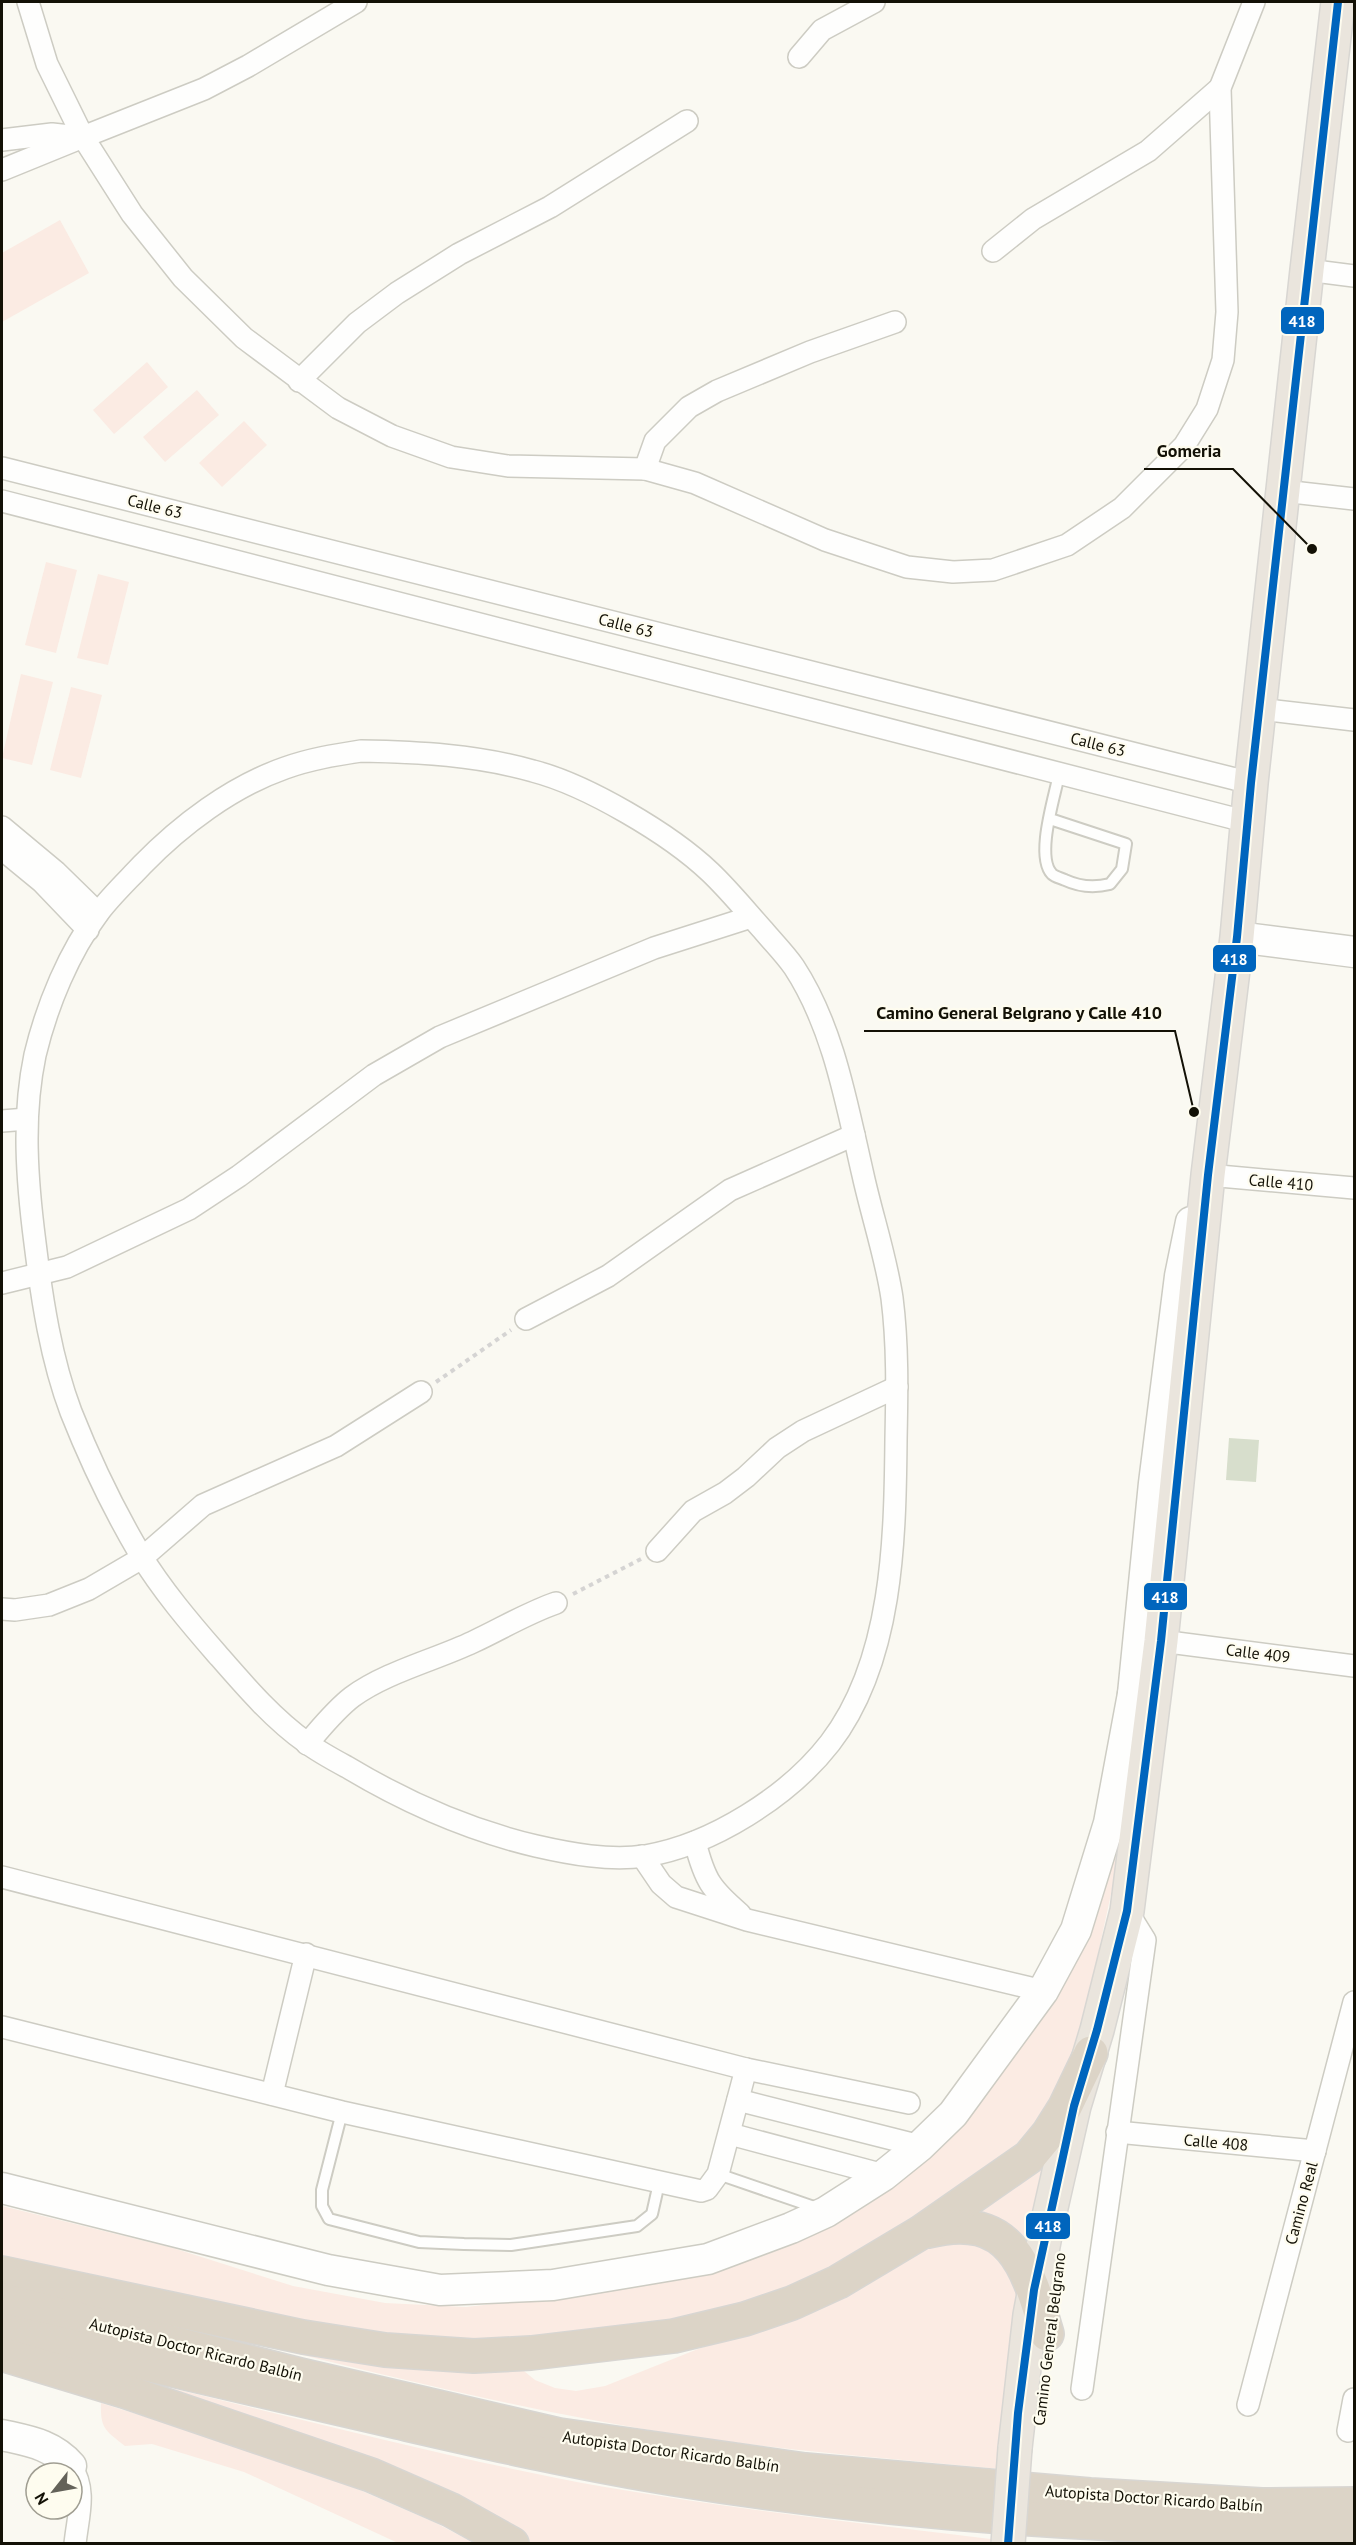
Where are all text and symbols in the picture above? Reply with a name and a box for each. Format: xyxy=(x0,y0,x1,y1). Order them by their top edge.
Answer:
line badge: 418 xyxy=(1280,306,1325,335)
text: 418 xyxy=(1288,311,1316,331)
callout: Gomeria xyxy=(1144,433,1233,469)
text: Gomeria xyxy=(1157,439,1221,462)
street label: Calle 63 xyxy=(125,490,185,522)
street label: Calle 63 xyxy=(596,609,656,641)
street label: Calle 63 xyxy=(1068,728,1128,760)
line badge: 418 xyxy=(1212,944,1257,973)
text: 418 xyxy=(1220,949,1248,969)
callout: Camino General Belgrano y Calle 410 xyxy=(864,995,1175,1031)
text: Camino General Belgrano y Calle 410 xyxy=(876,1001,1162,1024)
street label: Calle 410 xyxy=(1248,1169,1314,1195)
line badge: 418 xyxy=(1143,1582,1188,1611)
text: 418 xyxy=(1151,1587,1179,1607)
street label: Calle 409 xyxy=(1225,1639,1291,1667)
street label: Calle 408 xyxy=(1183,2129,1249,2155)
street label: Camino Real xyxy=(1280,2159,1322,2247)
line badge: 418 xyxy=(1025,2212,1071,2240)
text: 418 xyxy=(1034,2216,1062,2236)
street label: Camino General Belgrano xyxy=(1028,2251,1070,2427)
street label: Autopista Doctor Ricardo Balbín xyxy=(88,2313,304,2385)
street label: Autopista Doctor Ricardo Balbín xyxy=(561,2426,781,2476)
north arrow xyxy=(24,2461,84,2521)
street label: Autopista Doctor Ricardo Balbín xyxy=(1044,2480,1264,2516)
text: N xyxy=(30,2489,52,2508)

